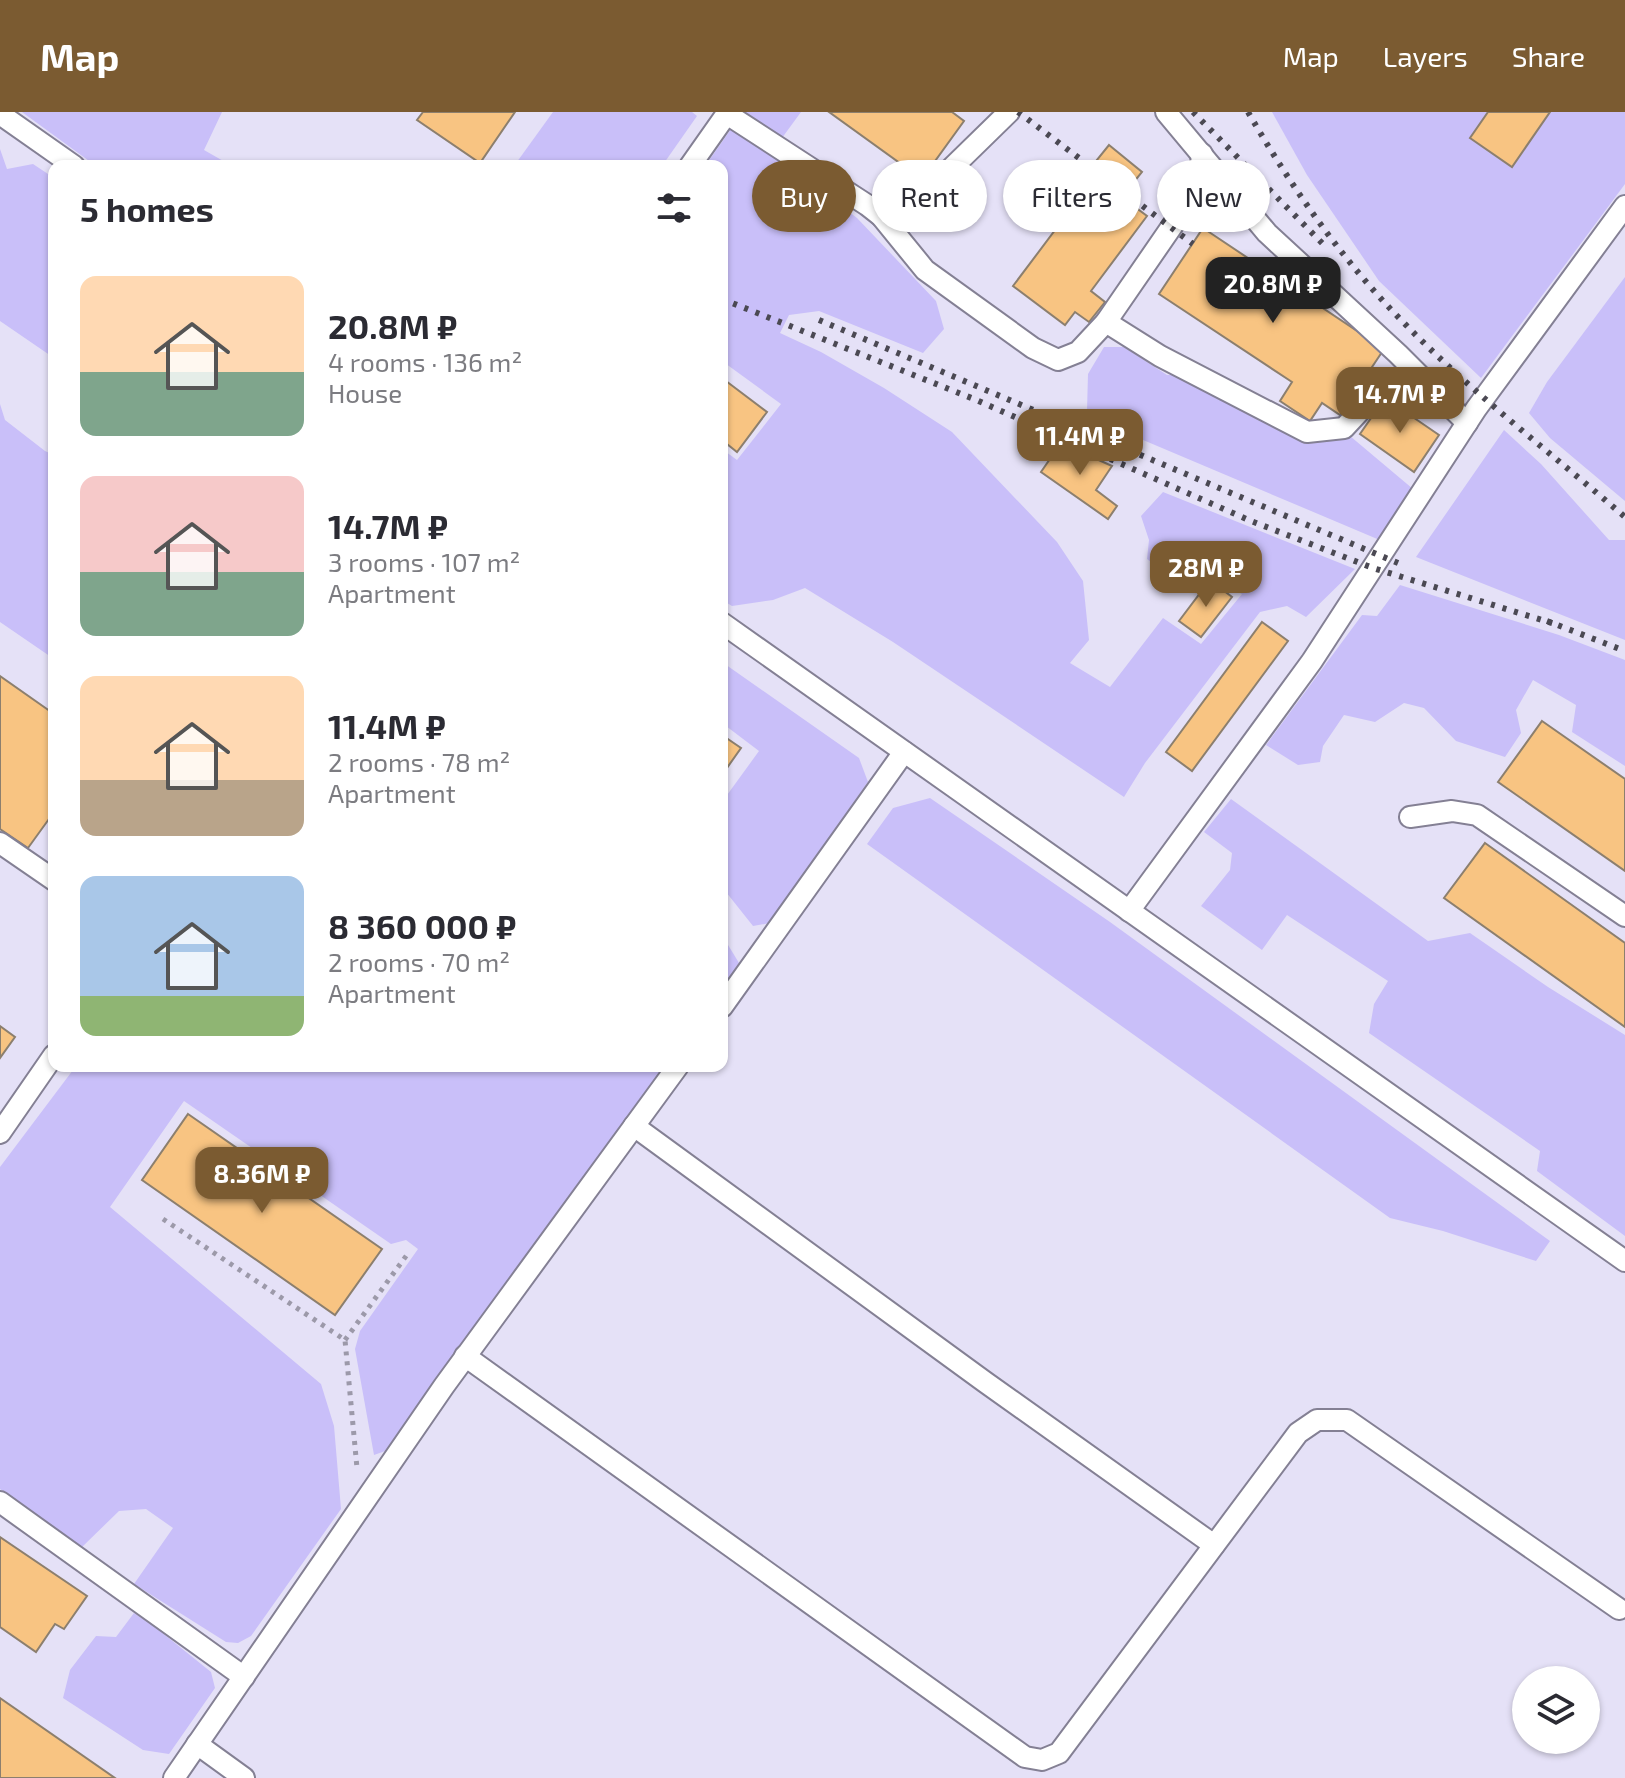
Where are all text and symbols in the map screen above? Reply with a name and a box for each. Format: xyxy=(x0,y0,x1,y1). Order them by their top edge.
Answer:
text: Map xyxy=(40,33,119,79)
text: Map xyxy=(1283,39,1339,73)
text: Layers xyxy=(1383,39,1468,73)
text: Share xyxy=(1512,39,1585,73)
chip: Buy xyxy=(752,160,856,232)
chip: Rent xyxy=(872,160,987,232)
chip: Filters xyxy=(1003,160,1141,232)
chip: New xyxy=(1157,160,1270,232)
icon: filters xyxy=(652,186,696,230)
text: 5 homes xyxy=(80,188,214,229)
pin: 20.8M ₽ xyxy=(1199,257,1347,325)
text: 20.8M ₽ xyxy=(1224,267,1322,298)
text: 20.8M ₽ xyxy=(328,305,457,346)
icon: home xyxy=(144,308,240,404)
text: 4 rooms · 136 m² xyxy=(328,346,522,377)
pin: 14.7M ₽ xyxy=(1326,367,1474,435)
text: House xyxy=(328,377,402,408)
text: 14.7M ₽ xyxy=(1354,377,1446,408)
pin: 11.4M ₽ xyxy=(1006,409,1154,477)
text: 11.4M ₽ xyxy=(1035,419,1125,450)
text: 14.7M ₽ xyxy=(328,505,448,546)
icon: home xyxy=(144,508,240,604)
pin: 28M ₽ xyxy=(1150,541,1262,609)
text: 3 rooms · 107 m² xyxy=(328,546,520,577)
text: 28M ₽ xyxy=(1168,551,1244,582)
text: Apartment xyxy=(328,577,456,608)
text: 11.4M ₽ xyxy=(328,705,446,746)
icon: home xyxy=(144,708,240,804)
text: 2 rooms · 78 m² xyxy=(328,746,510,777)
text: Apartment xyxy=(328,777,456,808)
text: 8 360 000 ₽ xyxy=(328,905,516,946)
icon: home xyxy=(144,908,240,1004)
text: 2 rooms · 70 m² xyxy=(328,946,510,977)
text: Apartment xyxy=(328,977,456,1008)
pin: 8.36M ₽ xyxy=(188,1147,336,1215)
text: 8.36M ₽ xyxy=(213,1157,311,1188)
map controls xyxy=(1512,1666,1600,1754)
button: layers xyxy=(1512,1666,1600,1754)

